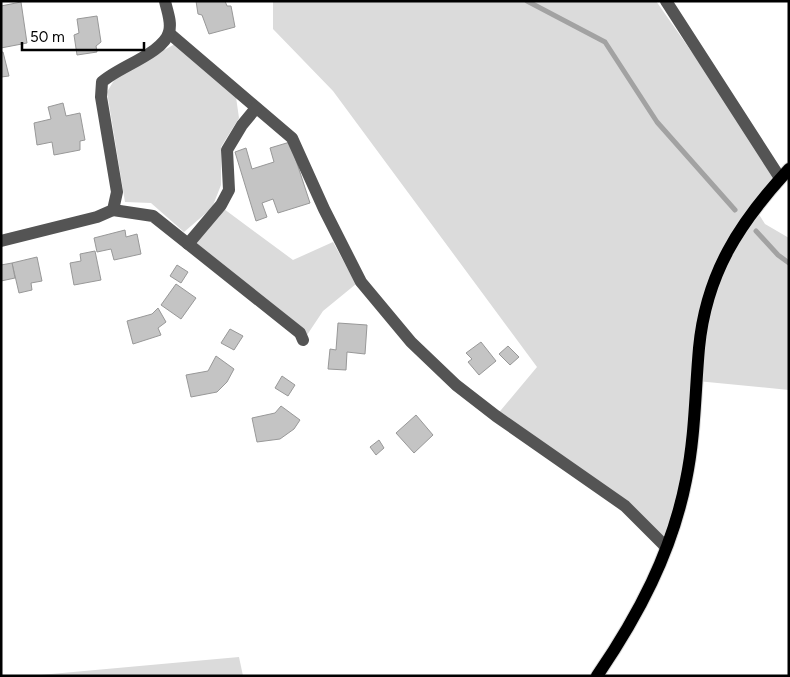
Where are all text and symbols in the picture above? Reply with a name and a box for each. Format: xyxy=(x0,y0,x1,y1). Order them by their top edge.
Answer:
scale bar xyxy=(22,20,145,52)
text: 50 m xyxy=(30,28,65,46)

